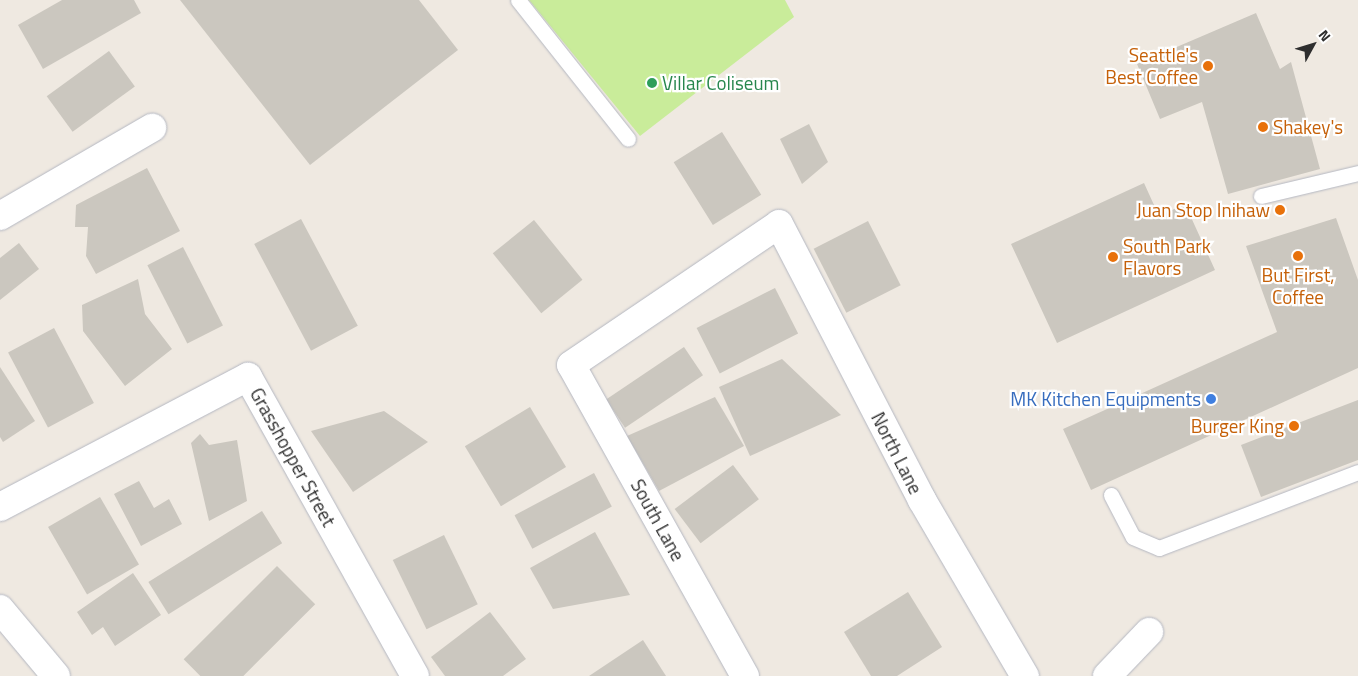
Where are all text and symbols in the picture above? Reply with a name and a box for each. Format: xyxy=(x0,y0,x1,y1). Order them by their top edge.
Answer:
north arrow xyxy=(1288,20,1338,70)
text: N xyxy=(1314,25,1336,46)
place label: Seattle's Best Coffee xyxy=(1105,44,1198,88)
marker: Seattle's Best Coffee xyxy=(1202,60,1214,72)
place label: Villar Coliseum xyxy=(662,72,779,94)
marker: Villar Coliseum xyxy=(646,77,658,89)
place label: Shakey's xyxy=(1273,116,1343,138)
marker: Shakey's xyxy=(1257,121,1269,133)
place label: Juan Stop Inihaw xyxy=(1136,199,1270,221)
marker: Juan Stop Inihaw xyxy=(1274,204,1286,216)
place label: South Park Flavors xyxy=(1123,235,1211,279)
marker: But First, Coffee xyxy=(1292,250,1304,262)
marker: South Park Flavors xyxy=(1107,251,1119,263)
place label: But First, Coffee xyxy=(1261,264,1335,308)
street label: Grasshopper Street xyxy=(245,384,341,530)
place label: MK Kitchen Equipments xyxy=(1010,388,1201,410)
marker: MK Kitchen Equipments xyxy=(1205,393,1217,405)
street label: North Lane xyxy=(867,408,927,498)
place label: Burger King xyxy=(1191,415,1284,437)
marker: Burger King xyxy=(1288,420,1300,432)
street label: South Lane xyxy=(626,475,690,565)

